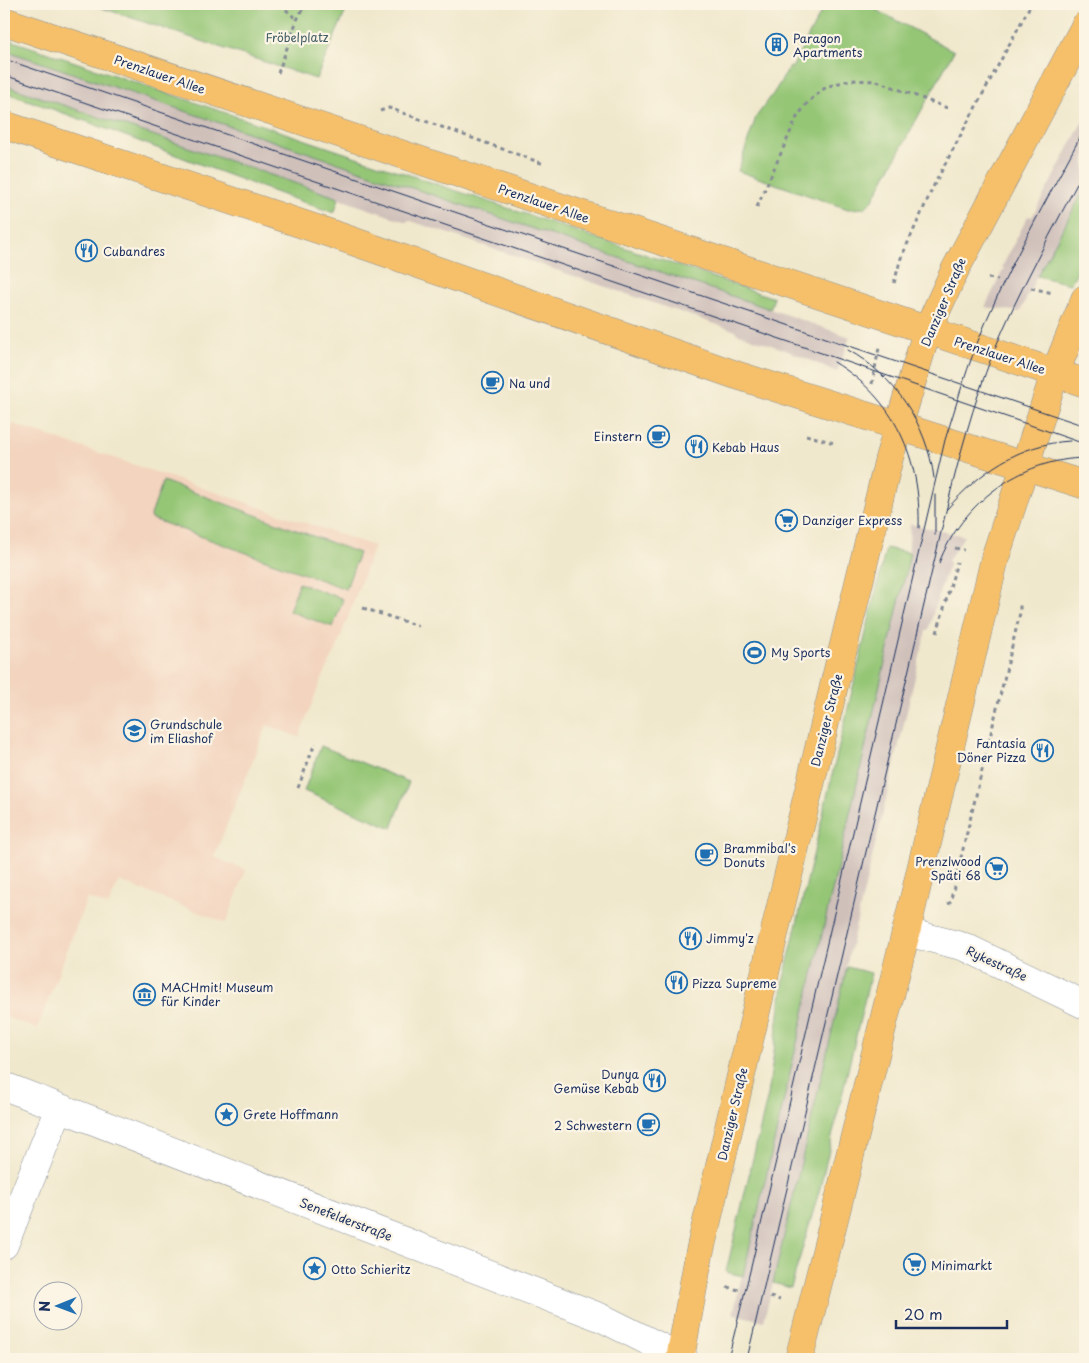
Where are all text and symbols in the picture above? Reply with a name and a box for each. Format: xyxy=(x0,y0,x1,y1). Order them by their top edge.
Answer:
park label: Fröbelplatz xyxy=(266,28,329,46)
place label: Paragon Apartments xyxy=(793,29,863,61)
building icon: Paragon Apartments xyxy=(765,33,789,57)
street label: Prenzlauer Allee xyxy=(112,50,208,98)
street label: Prenzlauer Allee xyxy=(496,179,592,227)
restaurant icon: Cubandres xyxy=(75,239,99,263)
place label: Cubandres xyxy=(103,242,166,260)
street label: Danziger Straße xyxy=(916,255,970,349)
street label: Prenzlauer Allee xyxy=(952,332,1048,378)
cafe icon: Na und xyxy=(481,371,505,395)
place label: Na und xyxy=(509,374,550,392)
cafe icon: Einstern xyxy=(646,424,670,448)
place label: Einstern xyxy=(594,427,642,445)
restaurant icon: Kebab Haus xyxy=(684,435,708,459)
place label: Kebab Haus xyxy=(712,438,780,456)
supermarket icon: Danziger Express xyxy=(774,508,798,532)
place label: Danziger Express xyxy=(802,511,903,529)
sports icon: My Sports xyxy=(743,640,767,664)
place label: My Sports xyxy=(771,643,831,661)
street label: Danziger Straße xyxy=(806,672,846,768)
place label: Grundschule im Eliashof xyxy=(150,715,223,747)
school or university icon: Grundschule im Eliashof xyxy=(122,719,146,743)
place label: Fantasia Döner Pizza xyxy=(957,734,1027,766)
restaurant icon: Fantasia Döner Pizza xyxy=(1030,738,1054,762)
place label: Brammibal's Donuts xyxy=(723,839,796,871)
cafe icon: Brammibal's Donuts xyxy=(695,843,719,867)
place label: Prenzlwood Späti 68 xyxy=(915,852,981,884)
supermarket icon: Prenzlwood Späti 68 xyxy=(985,856,1009,880)
restaurant icon: Jimmy'z xyxy=(678,926,702,950)
place label: Jimmy'z xyxy=(706,929,754,947)
street label: Rykestraße xyxy=(964,941,1030,985)
restaurant icon: Pizza Supreme xyxy=(664,971,688,995)
place label: Pizza Supreme xyxy=(692,974,777,992)
place label: MACHmit! Museum für Kinder xyxy=(161,978,274,1010)
museum icon: MACHmit! Museum für Kinder xyxy=(133,982,157,1006)
place label: Dunya Gemüse Kebab xyxy=(554,1065,640,1097)
street label: Danziger Straße xyxy=(713,1066,751,1162)
restaurant icon: Dunya Gemüse Kebab xyxy=(643,1069,667,1093)
place icon: Grete Hoffmann xyxy=(215,1102,239,1126)
place label: Grete Hoffmann xyxy=(243,1105,338,1123)
cafe icon: 2 Schwestern xyxy=(636,1113,660,1137)
place label: 2 Schwestern xyxy=(554,1116,632,1134)
street label: Senefelderstraße xyxy=(297,1193,395,1245)
supermarket icon: Minimarkt xyxy=(903,1253,927,1277)
place label: Minimarkt xyxy=(931,1256,992,1274)
place icon: Otto Schieritz xyxy=(303,1257,327,1281)
place label: Otto Schieritz xyxy=(331,1260,411,1278)
north arrow xyxy=(32,1280,82,1330)
scale bar xyxy=(896,1298,1008,1330)
text: N xyxy=(34,1301,55,1312)
text: 20 m xyxy=(904,1302,943,1325)

